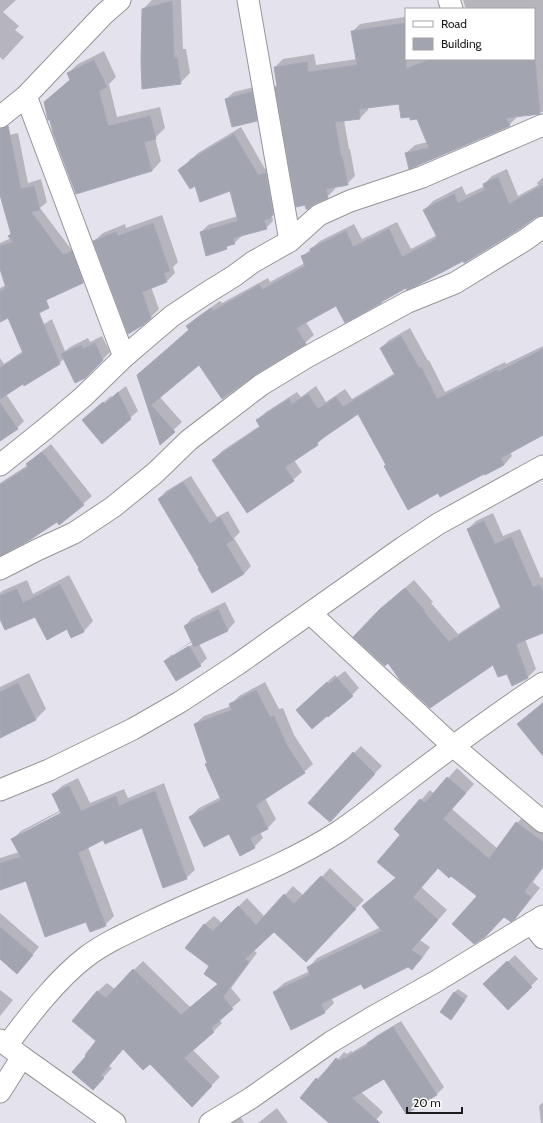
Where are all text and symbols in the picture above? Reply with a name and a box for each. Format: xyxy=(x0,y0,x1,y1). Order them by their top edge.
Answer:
legend xyxy=(405,8,535,60)
text: Road xyxy=(441,16,467,31)
text: Building xyxy=(441,36,483,51)
scale bar xyxy=(407,1089,462,1115)
text: 20 m xyxy=(413,1095,441,1110)

